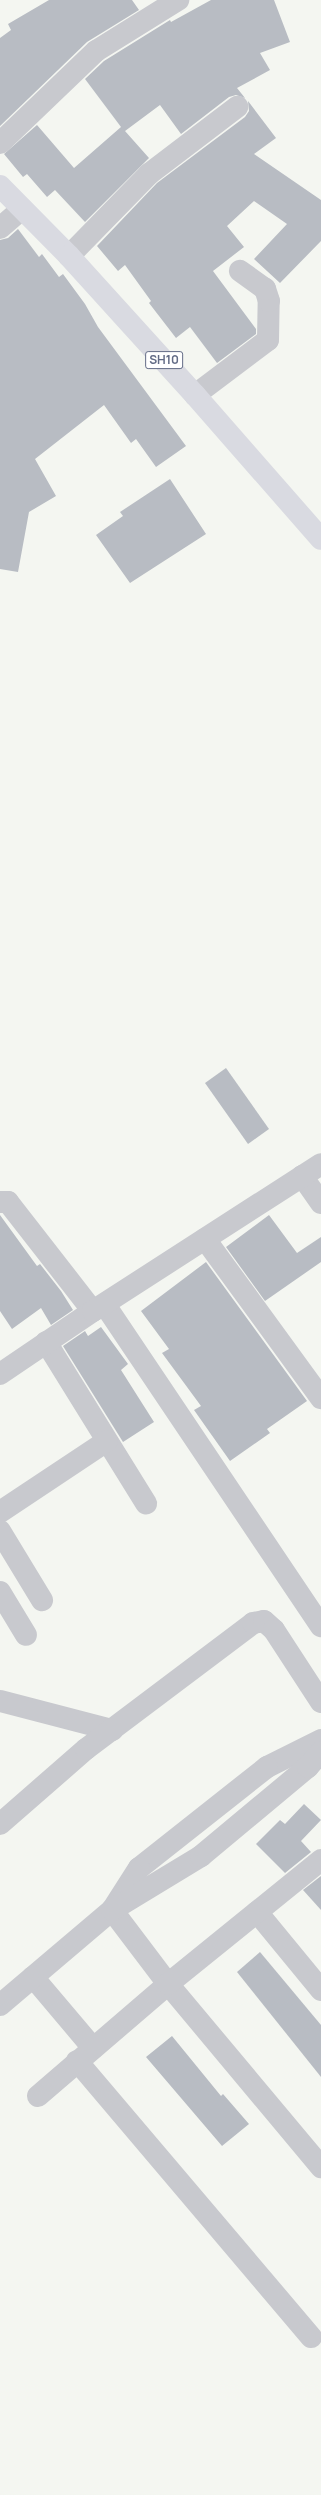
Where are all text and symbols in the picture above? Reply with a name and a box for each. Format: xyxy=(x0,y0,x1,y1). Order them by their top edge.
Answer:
road number: SH10 xyxy=(145,350,183,370)

